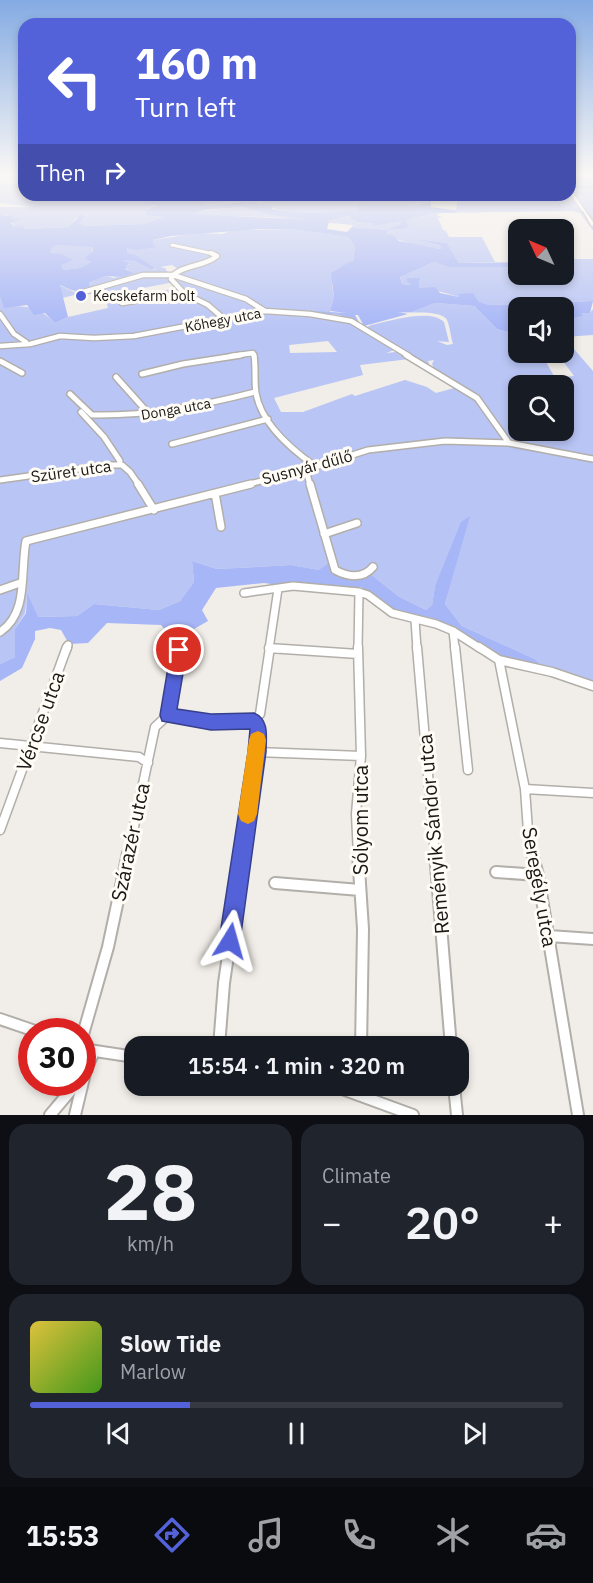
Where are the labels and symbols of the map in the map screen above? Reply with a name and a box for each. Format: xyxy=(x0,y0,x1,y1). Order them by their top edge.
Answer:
north arrow xyxy=(508,219,574,285)
place label: Kecskefarm bolt xyxy=(93,287,195,305)
marker: Kecskefarm bolt xyxy=(74,289,88,303)
street label: Kőhegy utca xyxy=(183,304,263,336)
street label: Donga utca xyxy=(140,394,213,424)
street label: Susnyár dűlő xyxy=(260,445,354,489)
street label: Szüret utca xyxy=(29,455,113,487)
pin xyxy=(153,624,204,675)
street label: Vércse utca xyxy=(9,667,71,775)
street label: Reményik Sándor utca xyxy=(411,732,455,935)
street label: Sólyom utca xyxy=(347,765,374,875)
street label: Szárazér utca xyxy=(104,780,156,904)
street label: Seregély utca xyxy=(516,825,564,949)
position arrow xyxy=(198,909,262,973)
speed limit sign: 30 xyxy=(18,1018,96,1096)

